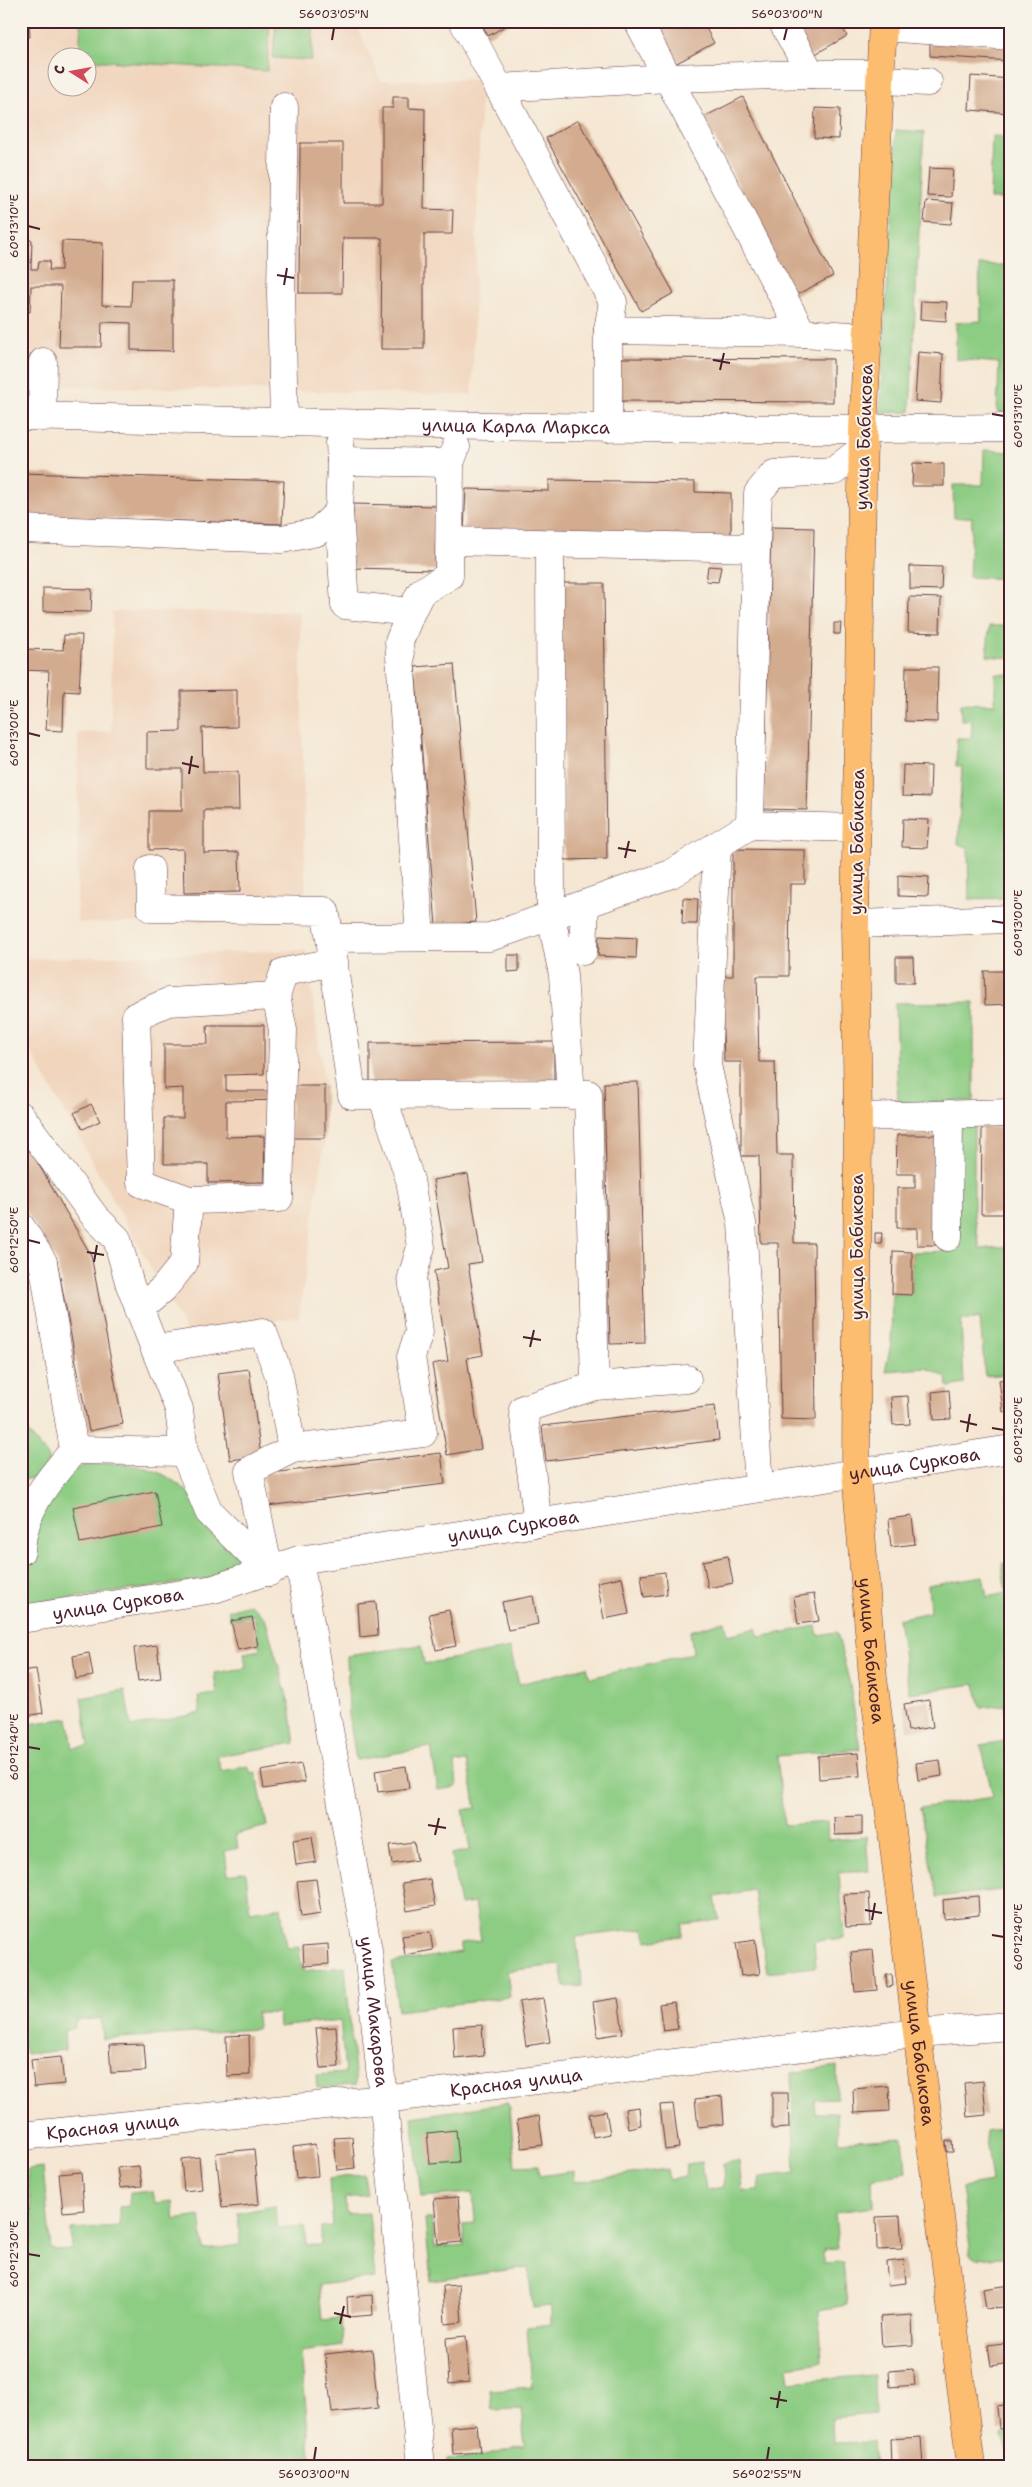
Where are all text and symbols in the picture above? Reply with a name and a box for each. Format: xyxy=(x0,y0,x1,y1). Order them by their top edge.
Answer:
text: 56°03'05"N xyxy=(299,6,369,22)
text: 56°03'00"N xyxy=(751,6,823,22)
north arrow xyxy=(48,48,98,98)
text: С xyxy=(50,64,69,75)
text: 60°13'10"E xyxy=(6,194,22,258)
street label: улица Бабикова xyxy=(849,363,879,511)
text: 60°13'10"E xyxy=(1010,384,1026,448)
street label: улица Карла Маркса xyxy=(422,413,610,440)
text: 60°13'00"E xyxy=(6,699,22,767)
street label: улица Бабикова xyxy=(844,769,870,915)
text: 60°13'00"E xyxy=(1010,889,1026,957)
street label: улица Бабикова xyxy=(845,1174,869,1320)
text: 60°12'50"E xyxy=(6,1207,22,1273)
text: 60°12'50"E xyxy=(1010,1397,1026,1463)
street label: улица Суркова xyxy=(847,1442,982,1486)
street label: улица Суркова xyxy=(446,1505,580,1549)
street label: улица Бабикова xyxy=(853,1577,891,1725)
street label: улица Суркова xyxy=(51,1582,185,1626)
text: 60°12'40"E xyxy=(6,1713,22,1781)
text: 60°12'40"E xyxy=(1010,1903,1026,1971)
street label: улица Макарова xyxy=(354,1934,394,2088)
street label: улица Бабикова xyxy=(899,1979,941,2127)
street label: Красная улица xyxy=(449,2063,584,2103)
street label: Красная улица xyxy=(45,2108,180,2145)
text: 60°12'30"E xyxy=(6,2220,22,2288)
text: 56°03'00"N xyxy=(278,2466,350,2482)
text: 56°02'55"N xyxy=(733,2466,801,2482)

